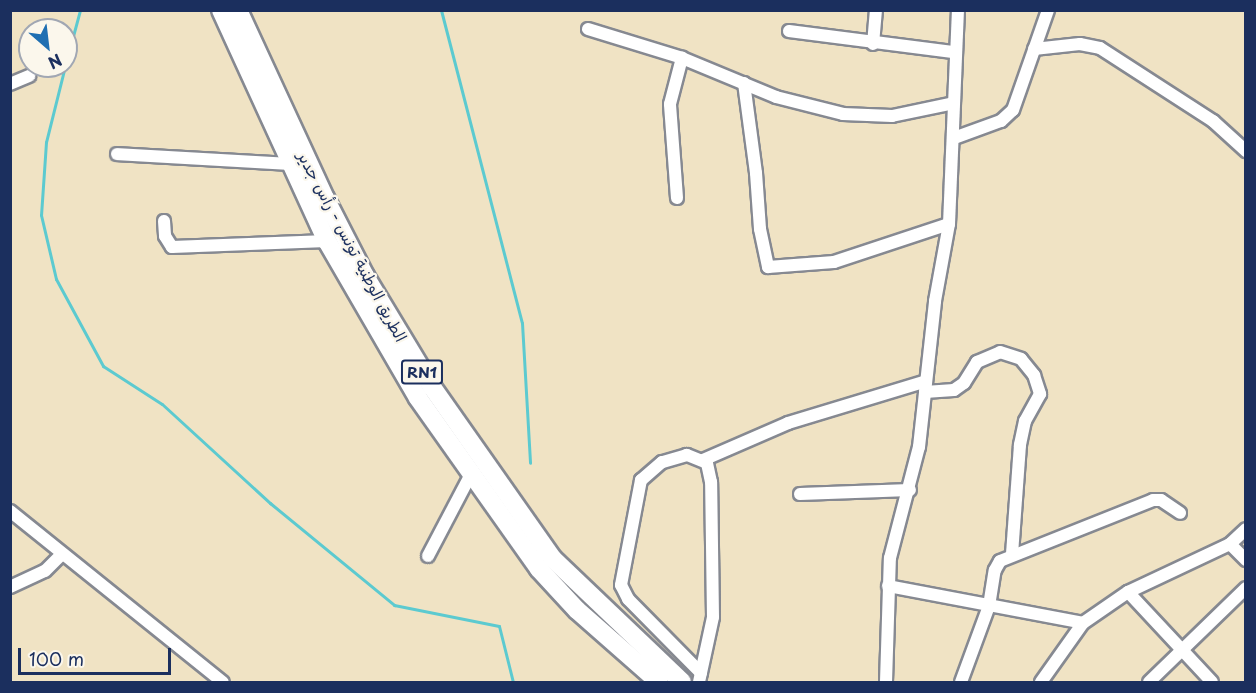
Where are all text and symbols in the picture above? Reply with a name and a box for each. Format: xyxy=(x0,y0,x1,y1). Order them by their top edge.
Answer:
north arrow xyxy=(18,18,78,78)
text: N xyxy=(44,49,67,76)
street label: الطريق الوطنية تونس - رأس جدير xyxy=(295,147,411,345)
road number: RN1 xyxy=(400,360,444,384)
scale bar xyxy=(21,636,174,674)
text: 100 m xyxy=(29,645,84,672)

